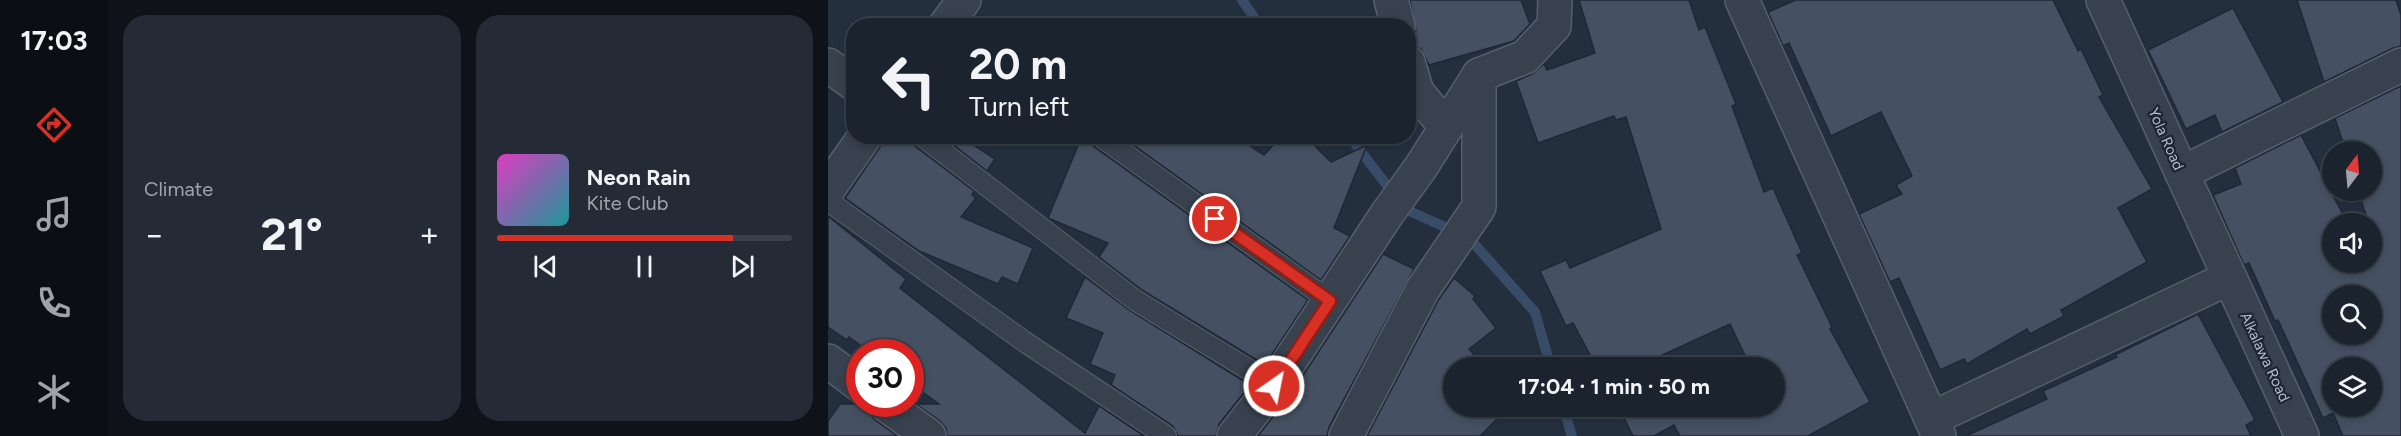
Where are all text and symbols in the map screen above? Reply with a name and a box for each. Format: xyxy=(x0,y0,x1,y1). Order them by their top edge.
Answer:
text: 17:03 xyxy=(20,24,88,57)
text: 20 m xyxy=(969,39,1067,90)
icon: left xyxy=(870,42,948,120)
text: Turn left xyxy=(969,90,1069,123)
icon: directions xyxy=(33,104,75,146)
street label: Yola Road xyxy=(2144,105,2188,173)
north arrow xyxy=(2322,141,2382,201)
map controls xyxy=(2322,141,2382,417)
text: Neon Rain xyxy=(587,164,690,191)
text: Climate xyxy=(144,177,213,201)
text: Kite Club xyxy=(587,191,668,215)
icon: music xyxy=(33,193,75,235)
pin xyxy=(1189,193,1240,244)
icon: arrive xyxy=(1198,202,1231,235)
text: 21° xyxy=(261,207,323,261)
button: sound xyxy=(2322,213,2382,273)
text: − xyxy=(144,215,165,254)
text: + xyxy=(419,215,440,254)
icon: previous xyxy=(529,250,562,283)
icon: pause xyxy=(628,250,661,283)
icon: next xyxy=(726,250,759,283)
icon: phone xyxy=(33,282,75,324)
button: search xyxy=(2322,285,2382,345)
street label: Alkalawa Road xyxy=(2236,309,2294,405)
speed limit sign: 30 xyxy=(846,339,924,417)
position arrow xyxy=(1242,354,1306,418)
button: layers xyxy=(2322,357,2382,417)
icon: climate xyxy=(33,371,75,413)
text: 17:04 · 1 min · 50 m xyxy=(1518,373,1710,400)

